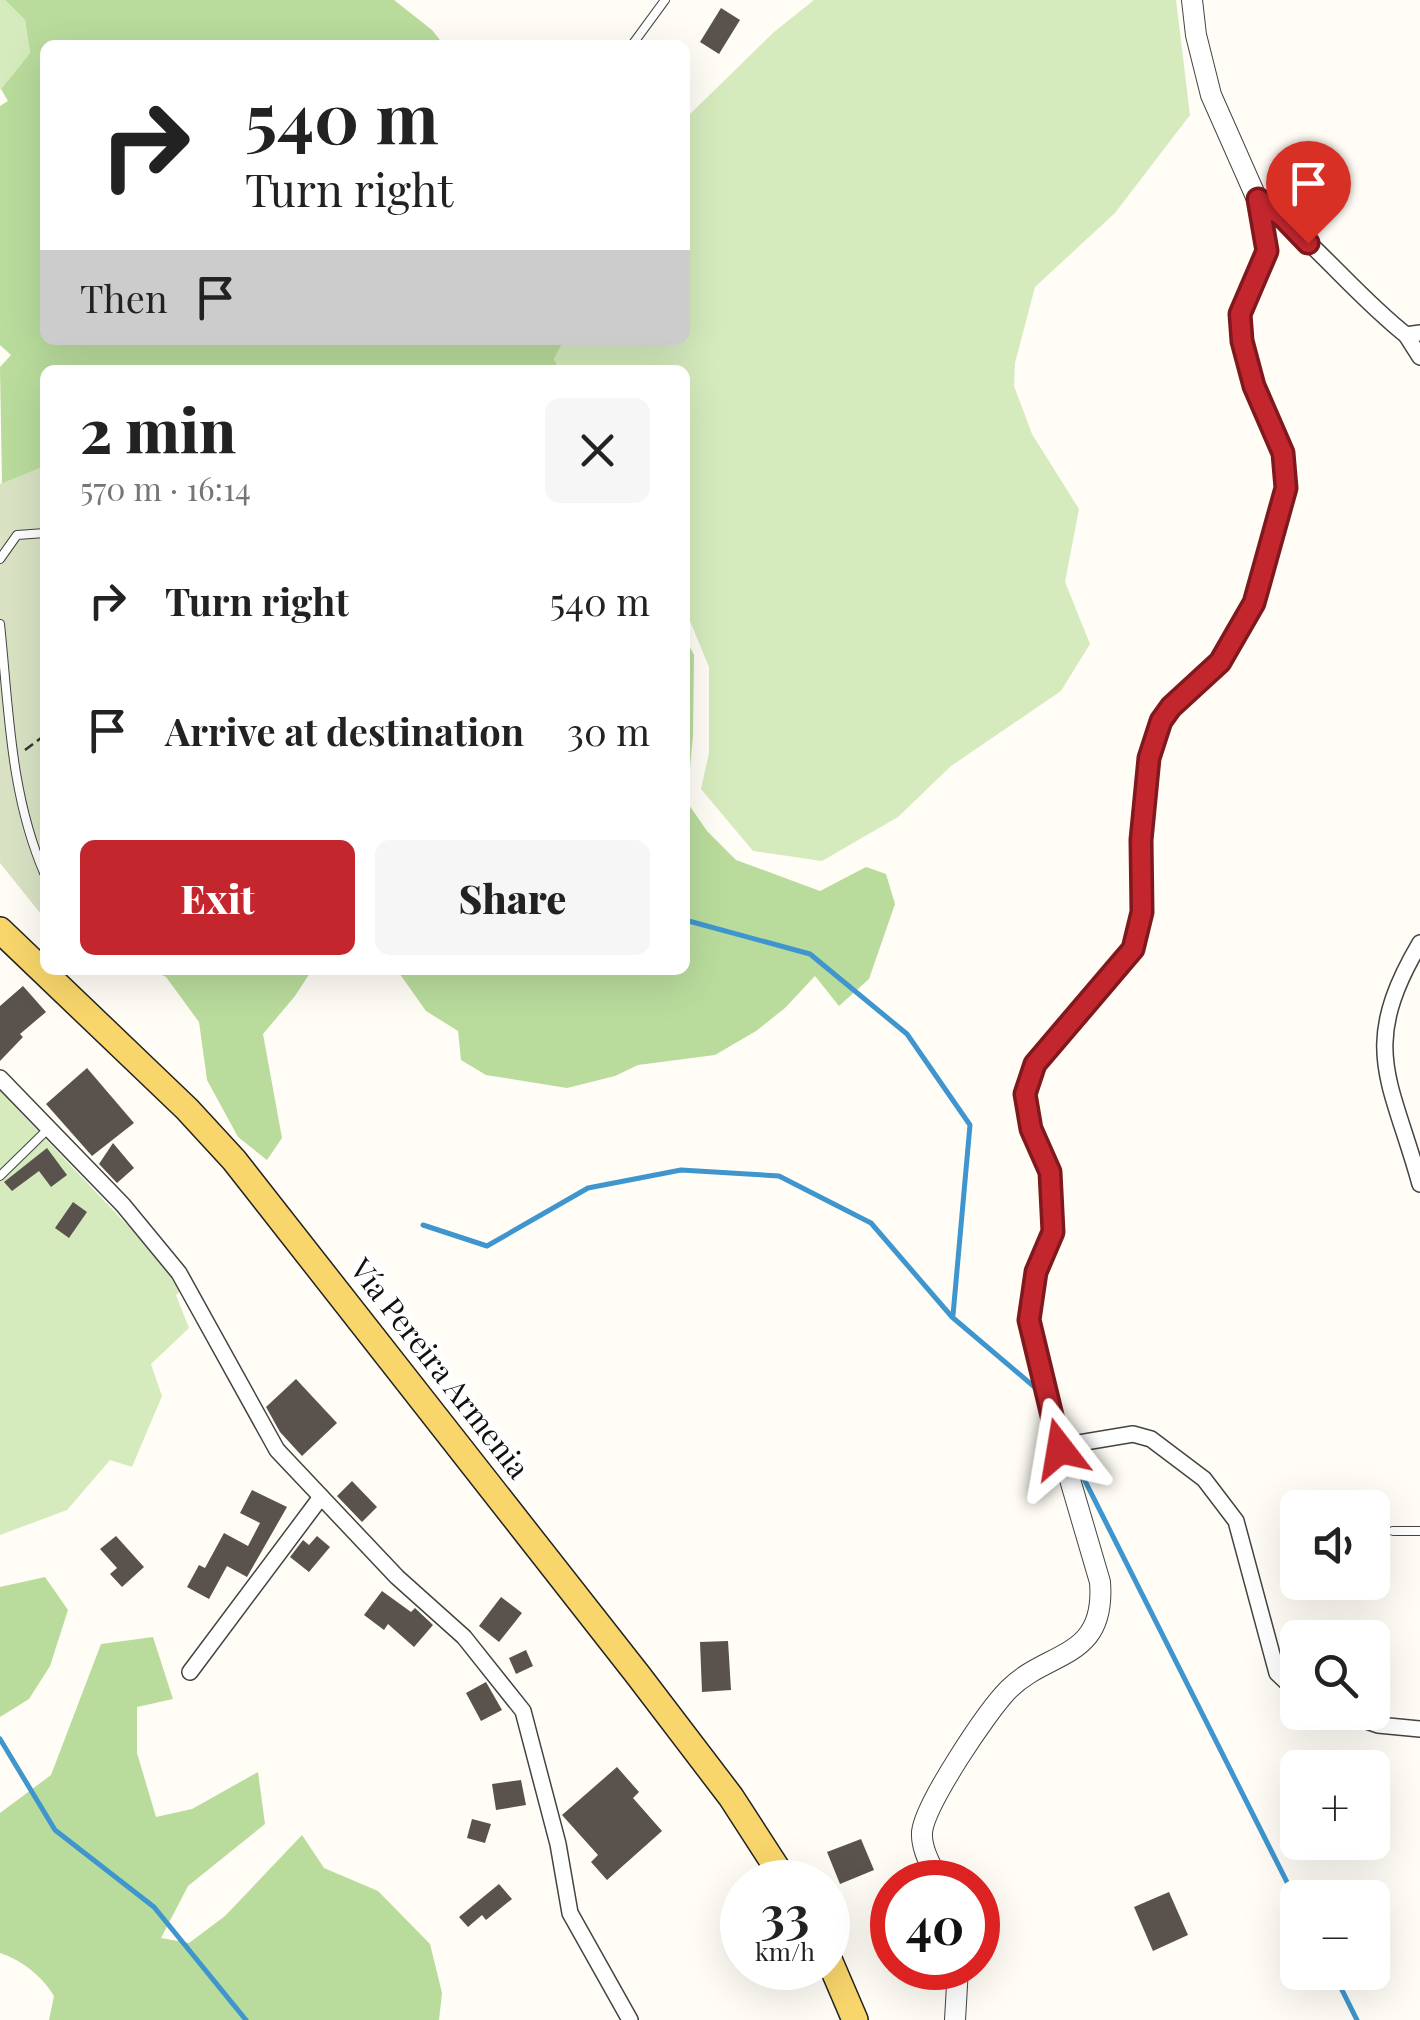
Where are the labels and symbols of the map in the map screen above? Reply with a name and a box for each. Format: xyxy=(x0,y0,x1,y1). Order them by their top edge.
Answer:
pin xyxy=(1266,141,1351,244)
street label: Vía Pereira Armenia xyxy=(341,1249,539,1486)
position arrow xyxy=(1008,1397,1112,1501)
speed limit sign: 40 xyxy=(870,1860,1000,1990)

